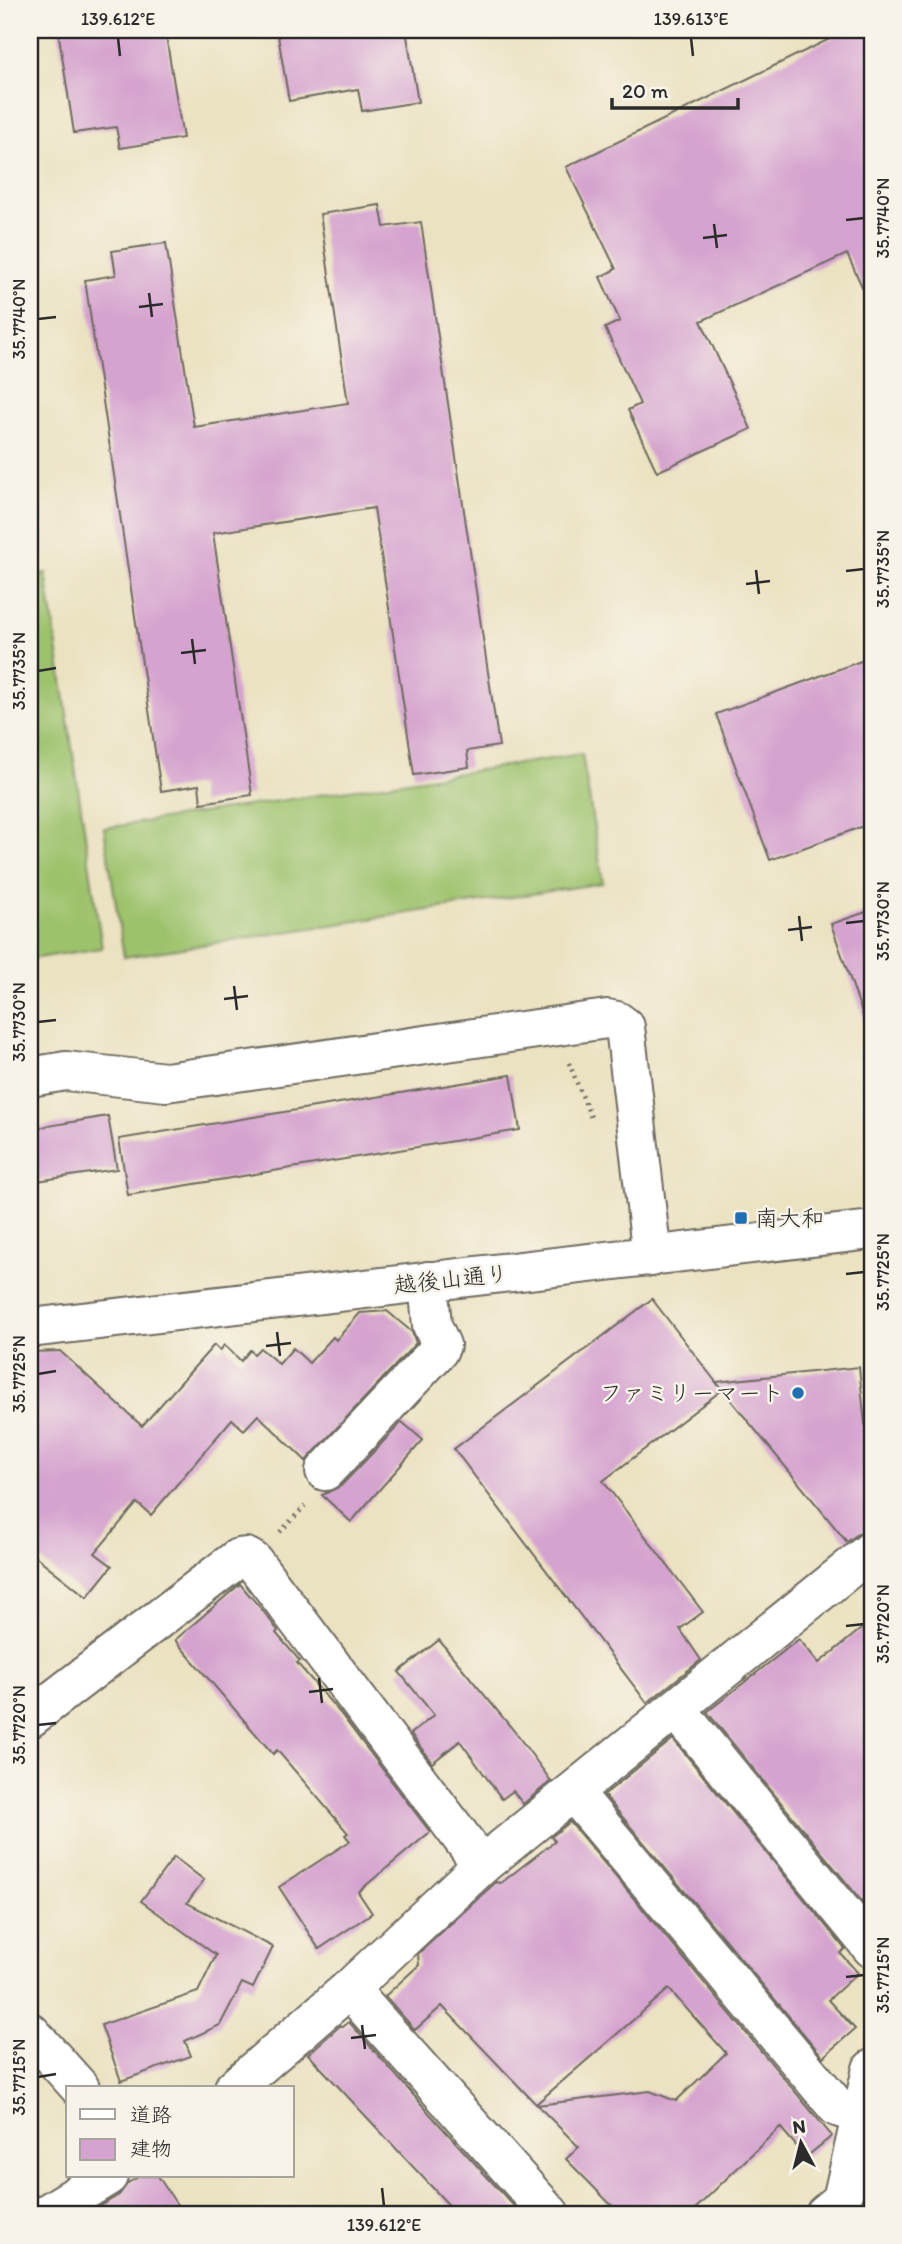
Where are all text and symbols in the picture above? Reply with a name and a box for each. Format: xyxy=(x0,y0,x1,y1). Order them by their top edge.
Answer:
text: 139.612°E xyxy=(81,8,155,30)
text: 139.613°E xyxy=(654,8,729,30)
scale bar xyxy=(612,66,738,110)
text: 20 m xyxy=(622,78,669,103)
text: 35.7740°N xyxy=(872,178,894,258)
text: 35.7740°N xyxy=(8,279,30,359)
text: 35.7735°N xyxy=(872,530,894,608)
text: 35.7735°N xyxy=(8,632,30,710)
text: 35.7730°N xyxy=(872,881,894,961)
text: 35.7730°N xyxy=(8,982,30,1062)
place label: 南大和 xyxy=(755,1204,824,1232)
marker: 南大和 xyxy=(733,1210,749,1226)
text: 35.7725°N xyxy=(872,1233,894,1311)
street label: 越後山通り xyxy=(392,1259,510,1299)
text: 35.7725°N xyxy=(8,1335,30,1413)
place label: ファミリーマート xyxy=(600,1379,784,1407)
marker: ファミリーマート xyxy=(790,1385,806,1401)
text: 35.7720°N xyxy=(872,1584,894,1664)
text: 35.7720°N xyxy=(8,1685,30,1765)
text: 35.7715°N xyxy=(872,1937,894,2013)
text: 35.7715°N xyxy=(8,2039,30,2115)
legend xyxy=(66,2086,294,2178)
text: 道路 xyxy=(130,2102,172,2127)
north arrow xyxy=(766,2108,836,2178)
text: N xyxy=(791,2114,807,2139)
text: 建物 xyxy=(130,2136,172,2161)
text: 139.612°E xyxy=(347,2214,421,2236)

